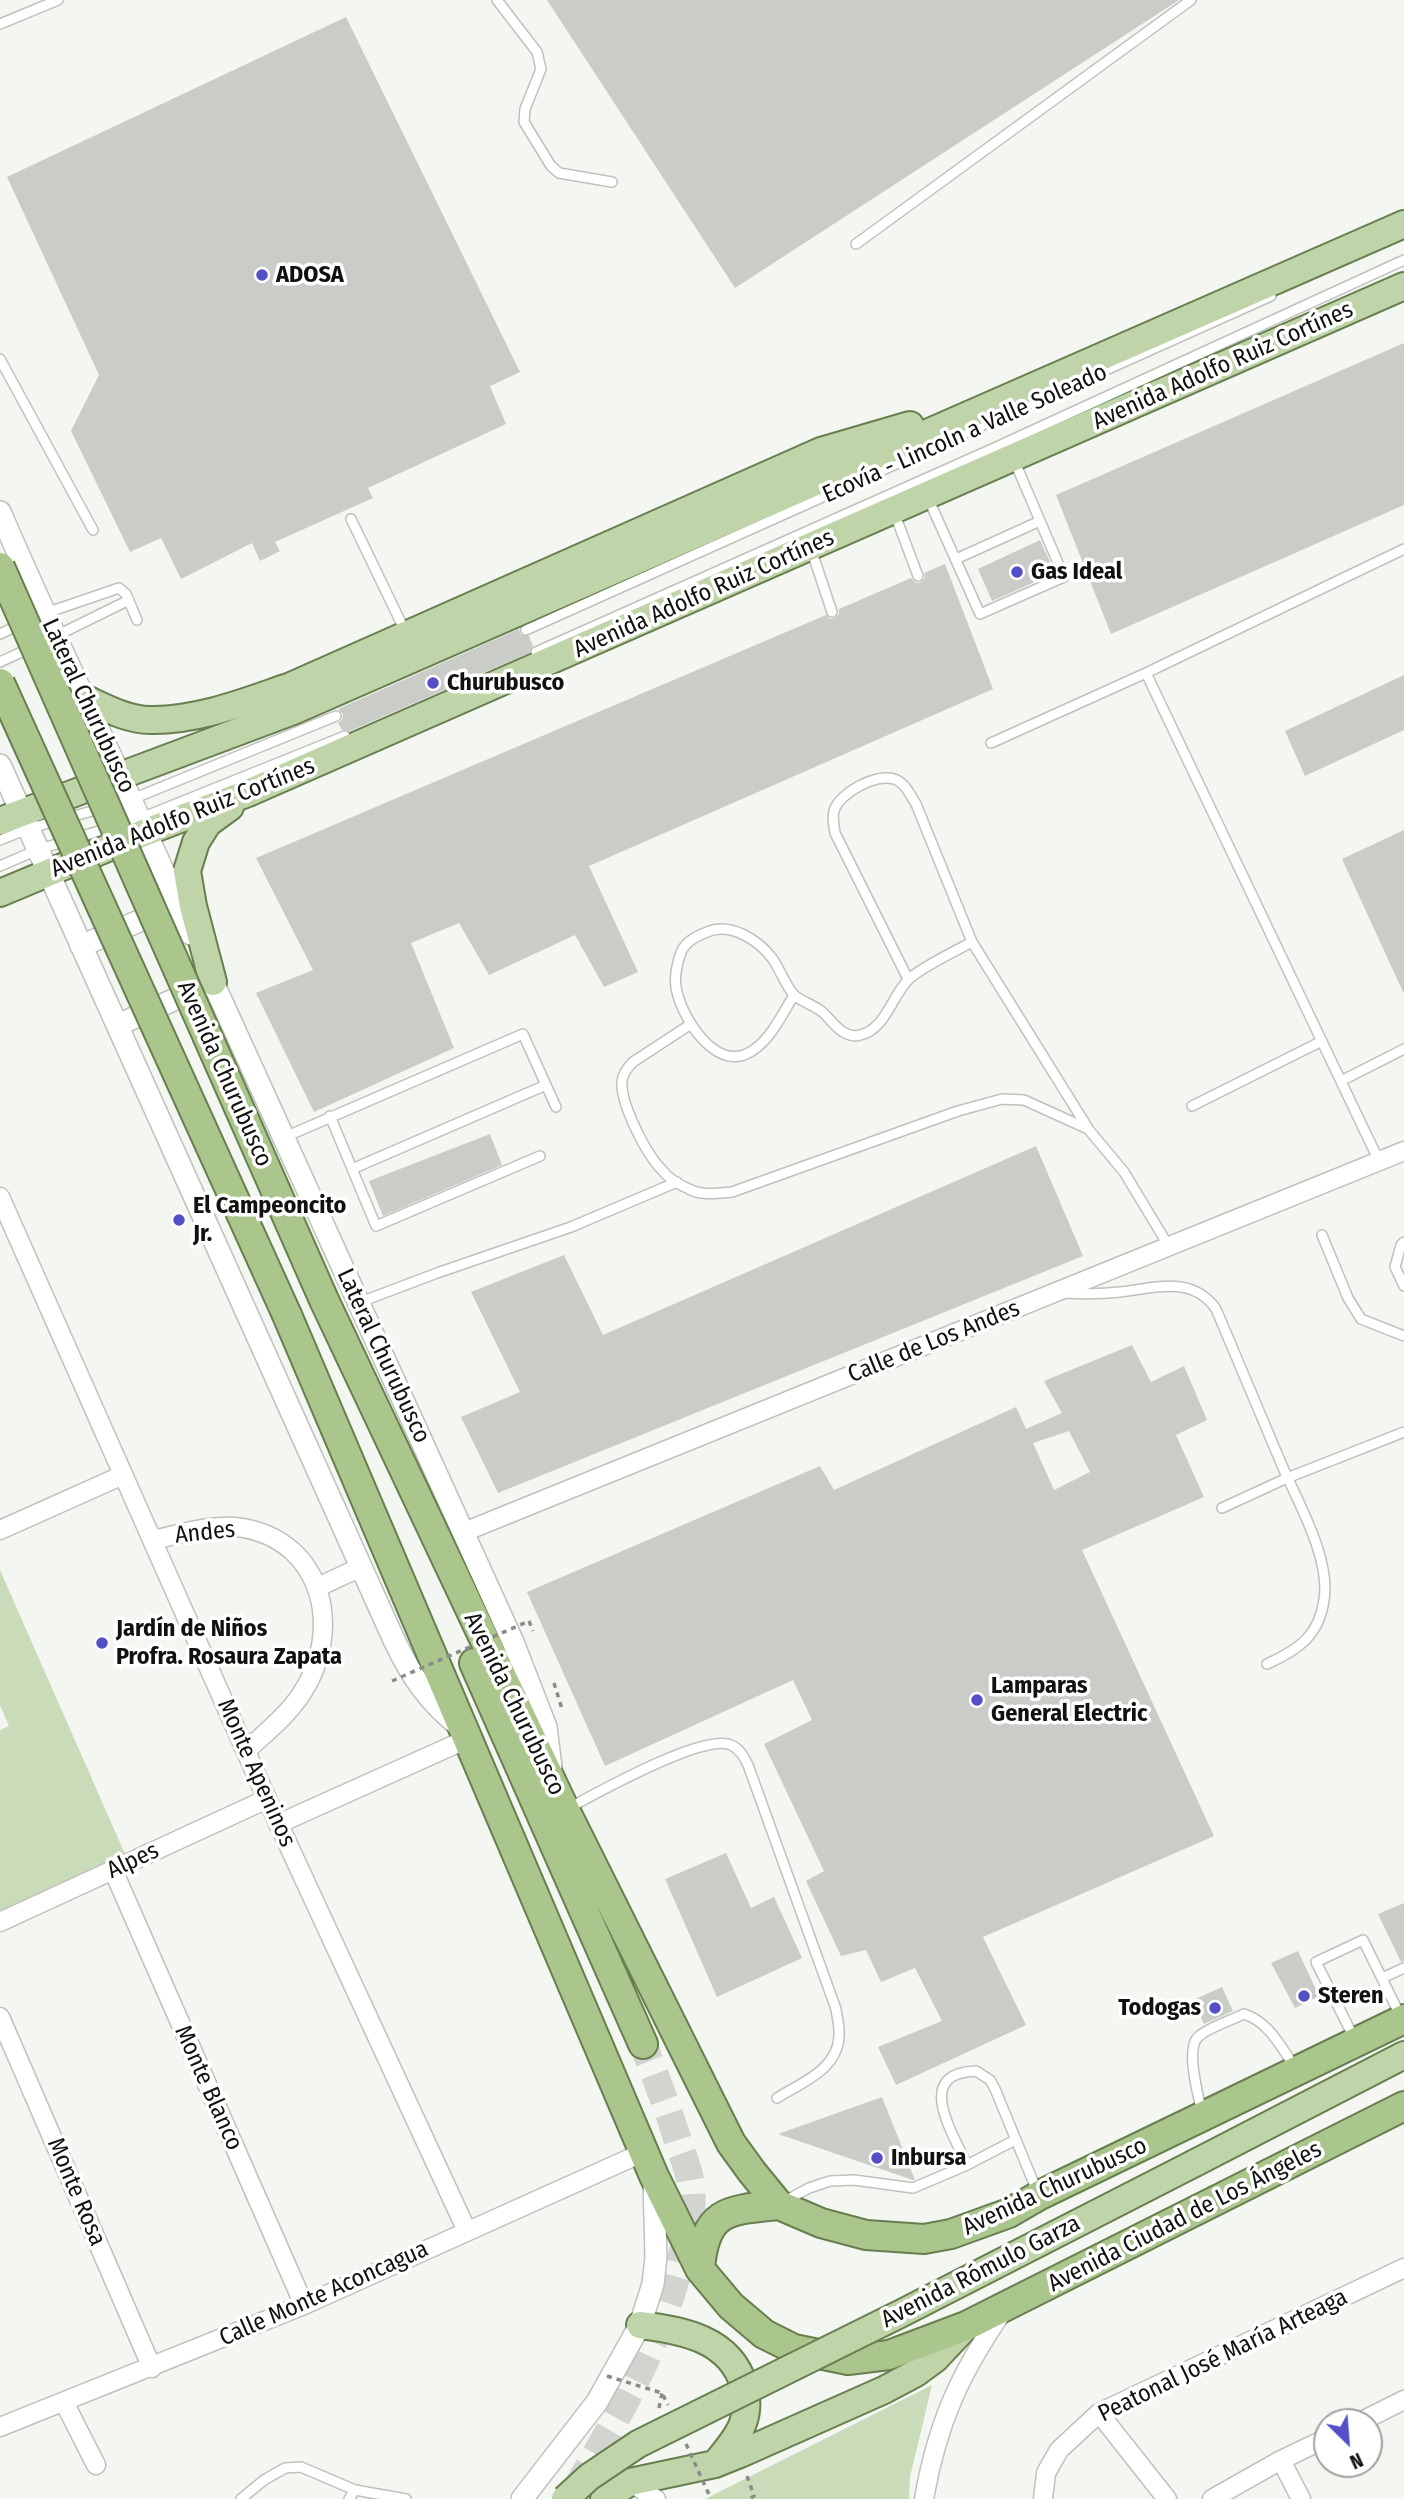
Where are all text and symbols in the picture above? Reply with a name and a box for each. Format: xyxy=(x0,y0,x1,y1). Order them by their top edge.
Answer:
place label: ADOSA xyxy=(276,261,344,289)
marker: ADOSA xyxy=(254,267,270,283)
street label: Avenida Adolfo Ruiz Cortínes xyxy=(1088,295,1358,437)
street label: Ecovía - Lincoln a Valle Soleado xyxy=(818,358,1112,510)
street label: Avenida Adolfo Ruiz Cortínes xyxy=(569,523,839,665)
place label: Gas Ideal xyxy=(1031,558,1122,586)
marker: Gas Ideal xyxy=(1009,564,1025,580)
street label: Lateral Churubusco xyxy=(35,614,141,798)
place label: Churubusco xyxy=(447,669,564,697)
marker: Churubusco xyxy=(425,675,441,691)
street label: Avenida Adolfo Ruiz Cortínes xyxy=(47,752,319,884)
street label: Avenida Churubusco xyxy=(170,977,278,1171)
place label: El Campeoncito Jr. xyxy=(193,1192,346,1248)
marker: El Campeoncito Jr. xyxy=(171,1212,187,1228)
street label: Lateral Churubusco xyxy=(330,1264,436,1448)
street label: Calle de Los Andes xyxy=(844,1294,1024,1390)
street label: Andes xyxy=(174,1516,236,1550)
street label: Avenida Churubusco xyxy=(457,1608,571,1800)
place label: Jardín de Niños Profra. Rosaura Zapata xyxy=(116,1615,342,1671)
marker: Jardín de Niños Profra. Rosaura Zapata xyxy=(94,1635,110,1651)
place label: Lamparas General Electric xyxy=(991,1672,1148,1728)
marker: Lamparas General Electric xyxy=(969,1692,985,1708)
street label: Monte Apeninos xyxy=(211,1695,301,1851)
street label: Alpes xyxy=(103,1837,163,1885)
place label: Steren xyxy=(1318,1982,1383,2010)
marker: Steren xyxy=(1296,1988,1312,2004)
place label: Todogas xyxy=(1118,1994,1201,2022)
marker: Todogas xyxy=(1207,2000,1223,2016)
street label: Monte Blanco xyxy=(168,2021,248,2155)
street label: Avenida Churubusco xyxy=(958,2132,1152,2242)
street label: Monte Rosa xyxy=(40,2134,112,2250)
street label: Avenida Ciudad de Los Ángeles xyxy=(1043,2135,1327,2299)
place label: Inbursa xyxy=(891,2144,966,2172)
marker: Inbursa xyxy=(869,2150,885,2166)
street label: Avenida Rómulo Garza xyxy=(877,2209,1085,2335)
street label: Calle Monte Aconcagua xyxy=(215,2235,433,2353)
street label: Peatonal José María Arteaga xyxy=(1094,2283,1352,2429)
north arrow xyxy=(1313,2408,1383,2478)
text: N xyxy=(1346,2448,1366,2473)

